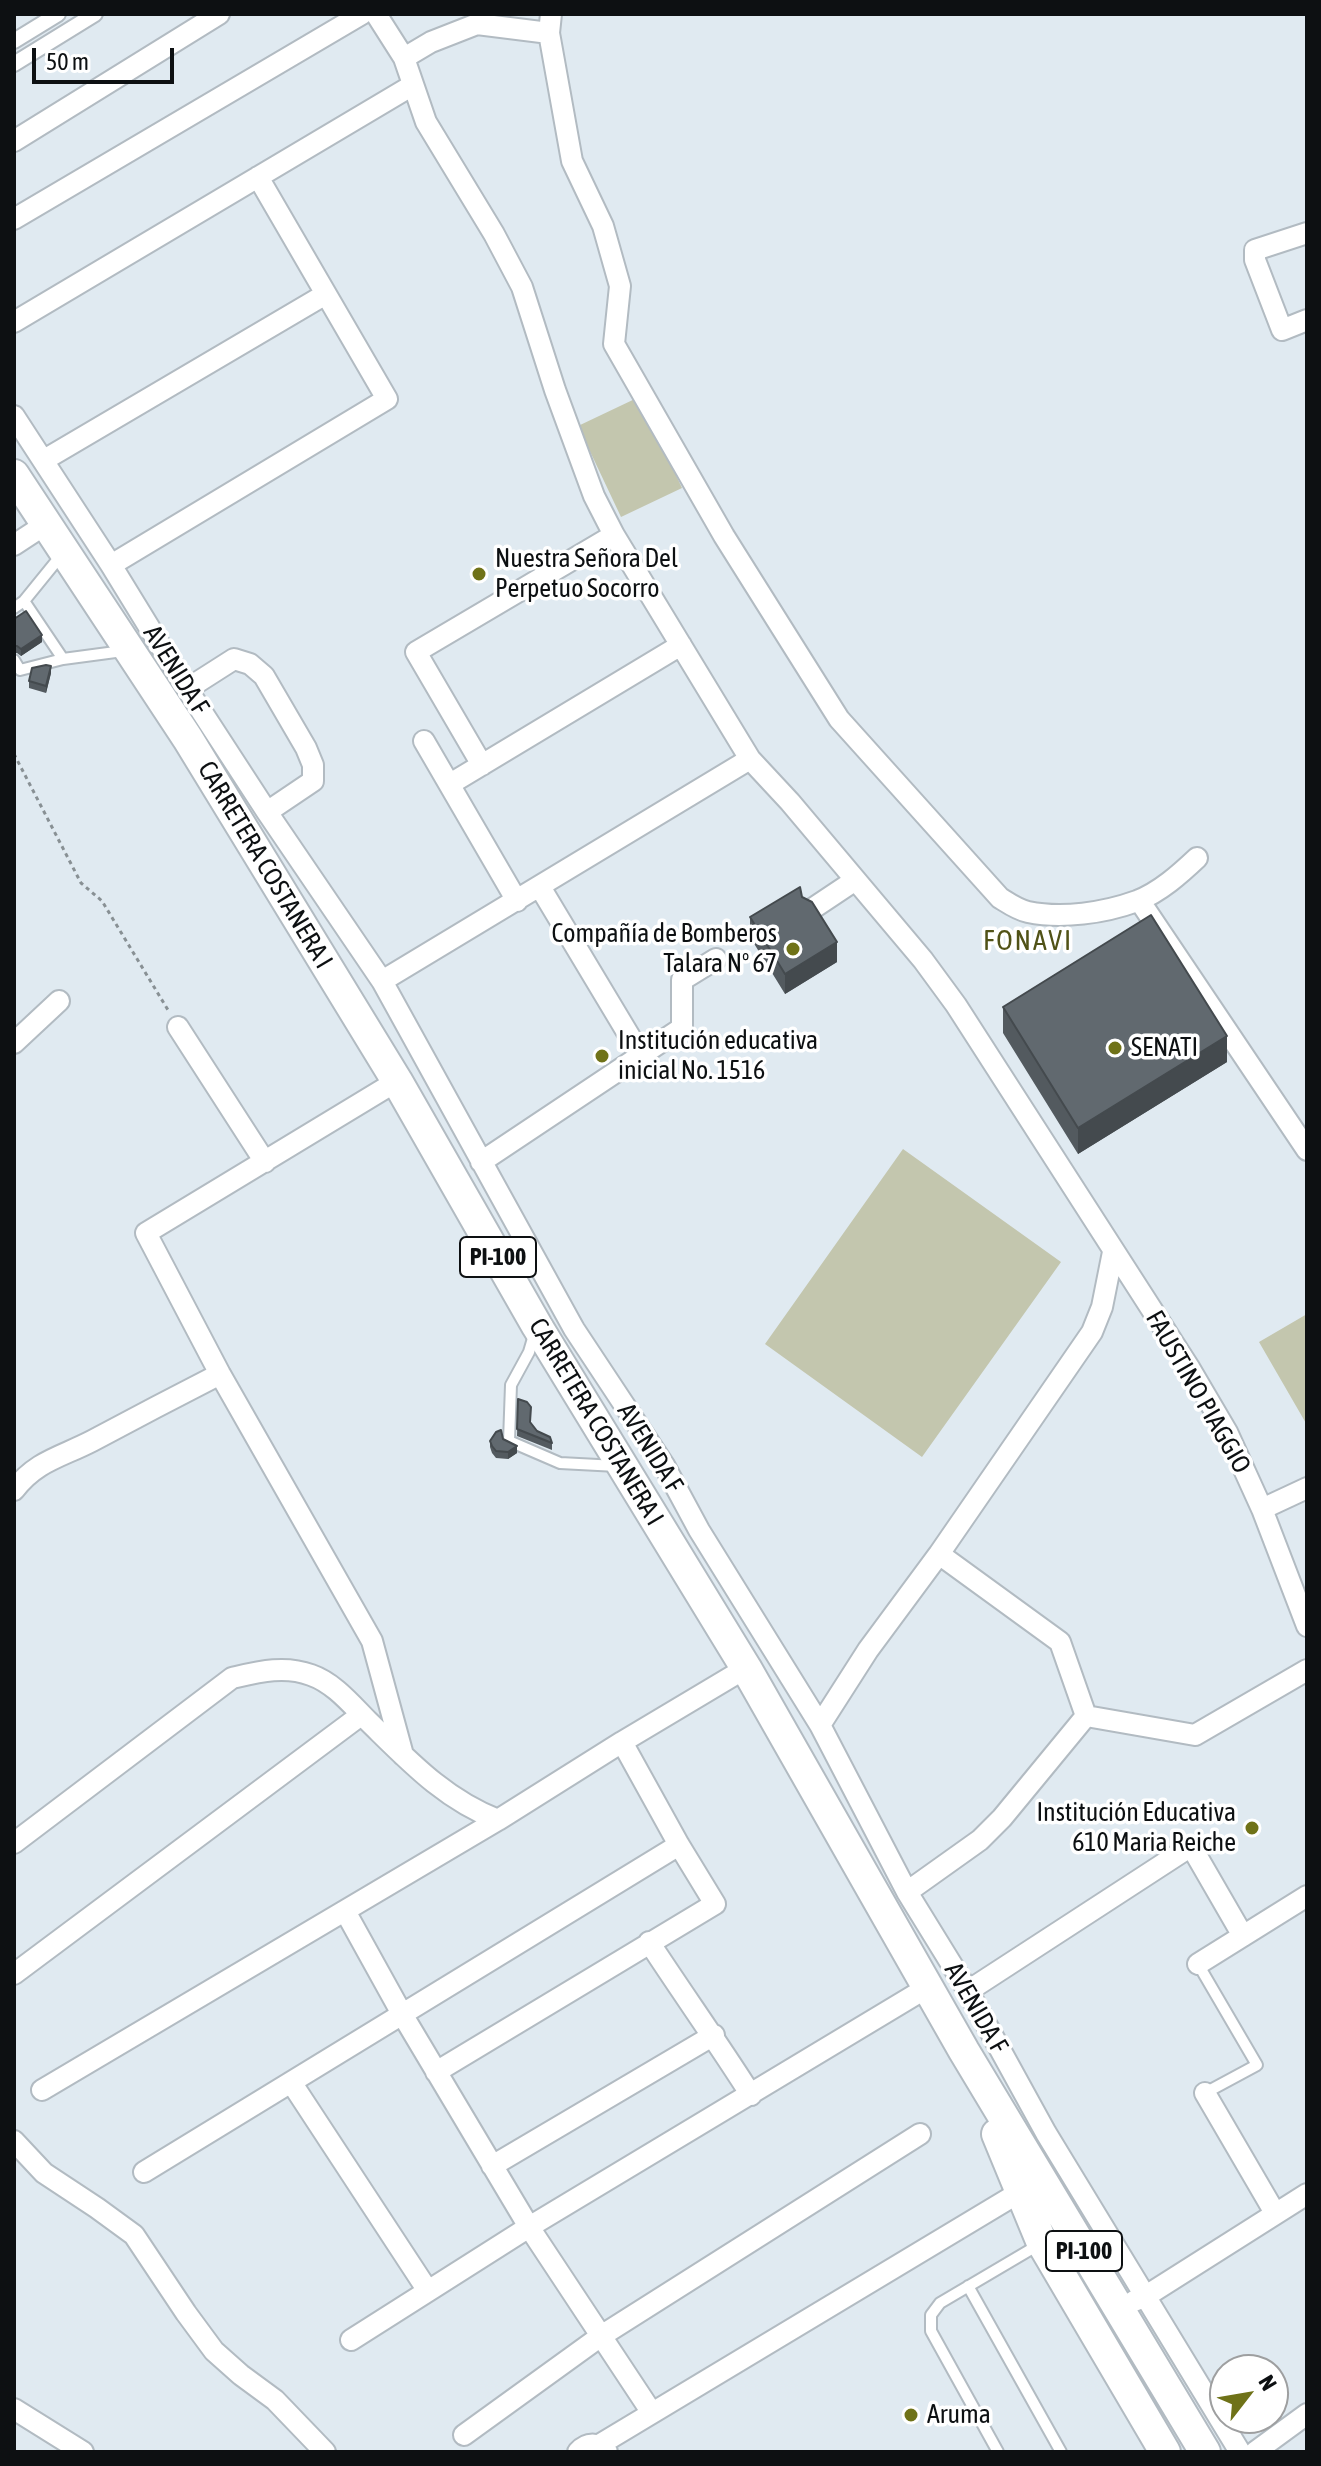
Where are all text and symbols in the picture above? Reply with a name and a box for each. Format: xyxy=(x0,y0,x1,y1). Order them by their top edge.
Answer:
scale bar xyxy=(36,32,178,82)
text: 50 m xyxy=(46,48,89,75)
place label: Nuestra Señora Del Perpetuo Socorro xyxy=(495,543,678,604)
marker: Nuestra Señora Del Perpetuo Socorro xyxy=(470,565,488,583)
street label: AVENIDA F xyxy=(136,620,216,720)
street label: CARRETERA COSTANERA I xyxy=(191,756,339,974)
place label: Compañía de Bomberos Talara Nº 67 xyxy=(552,918,777,980)
district label: FONAVI xyxy=(983,924,1073,958)
marker: Compañía de Bomberos Talara Nº 67 xyxy=(784,940,802,958)
place label: Institución educativa inicial No. 1516 xyxy=(618,1025,818,1086)
place label: SENATI xyxy=(1131,1032,1198,1064)
marker: SENATI xyxy=(1106,1039,1124,1057)
marker: Institución educativa inicial No. 1516 xyxy=(593,1047,611,1065)
road number: PI-100 xyxy=(460,1237,536,1277)
street label: FAUSTINO PIAGGIO xyxy=(1139,1305,1257,1479)
street label: CARRETERA COSTANERA I xyxy=(522,1313,670,1531)
street label: AVENIDA F xyxy=(610,1398,690,1498)
place label: Institución Educativa 610 Maria Reiche xyxy=(1036,1797,1236,1858)
marker: Institución Educativa 610 Maria Reiche xyxy=(1243,1819,1261,1837)
street label: AVENIDA F xyxy=(938,1957,1014,2059)
road number: PI-100 xyxy=(1046,2231,1122,2271)
north arrow xyxy=(1209,2354,1289,2434)
text: N xyxy=(1253,2370,1282,2395)
place label: Aruma xyxy=(927,2399,991,2431)
marker: Aruma xyxy=(902,2406,920,2424)

